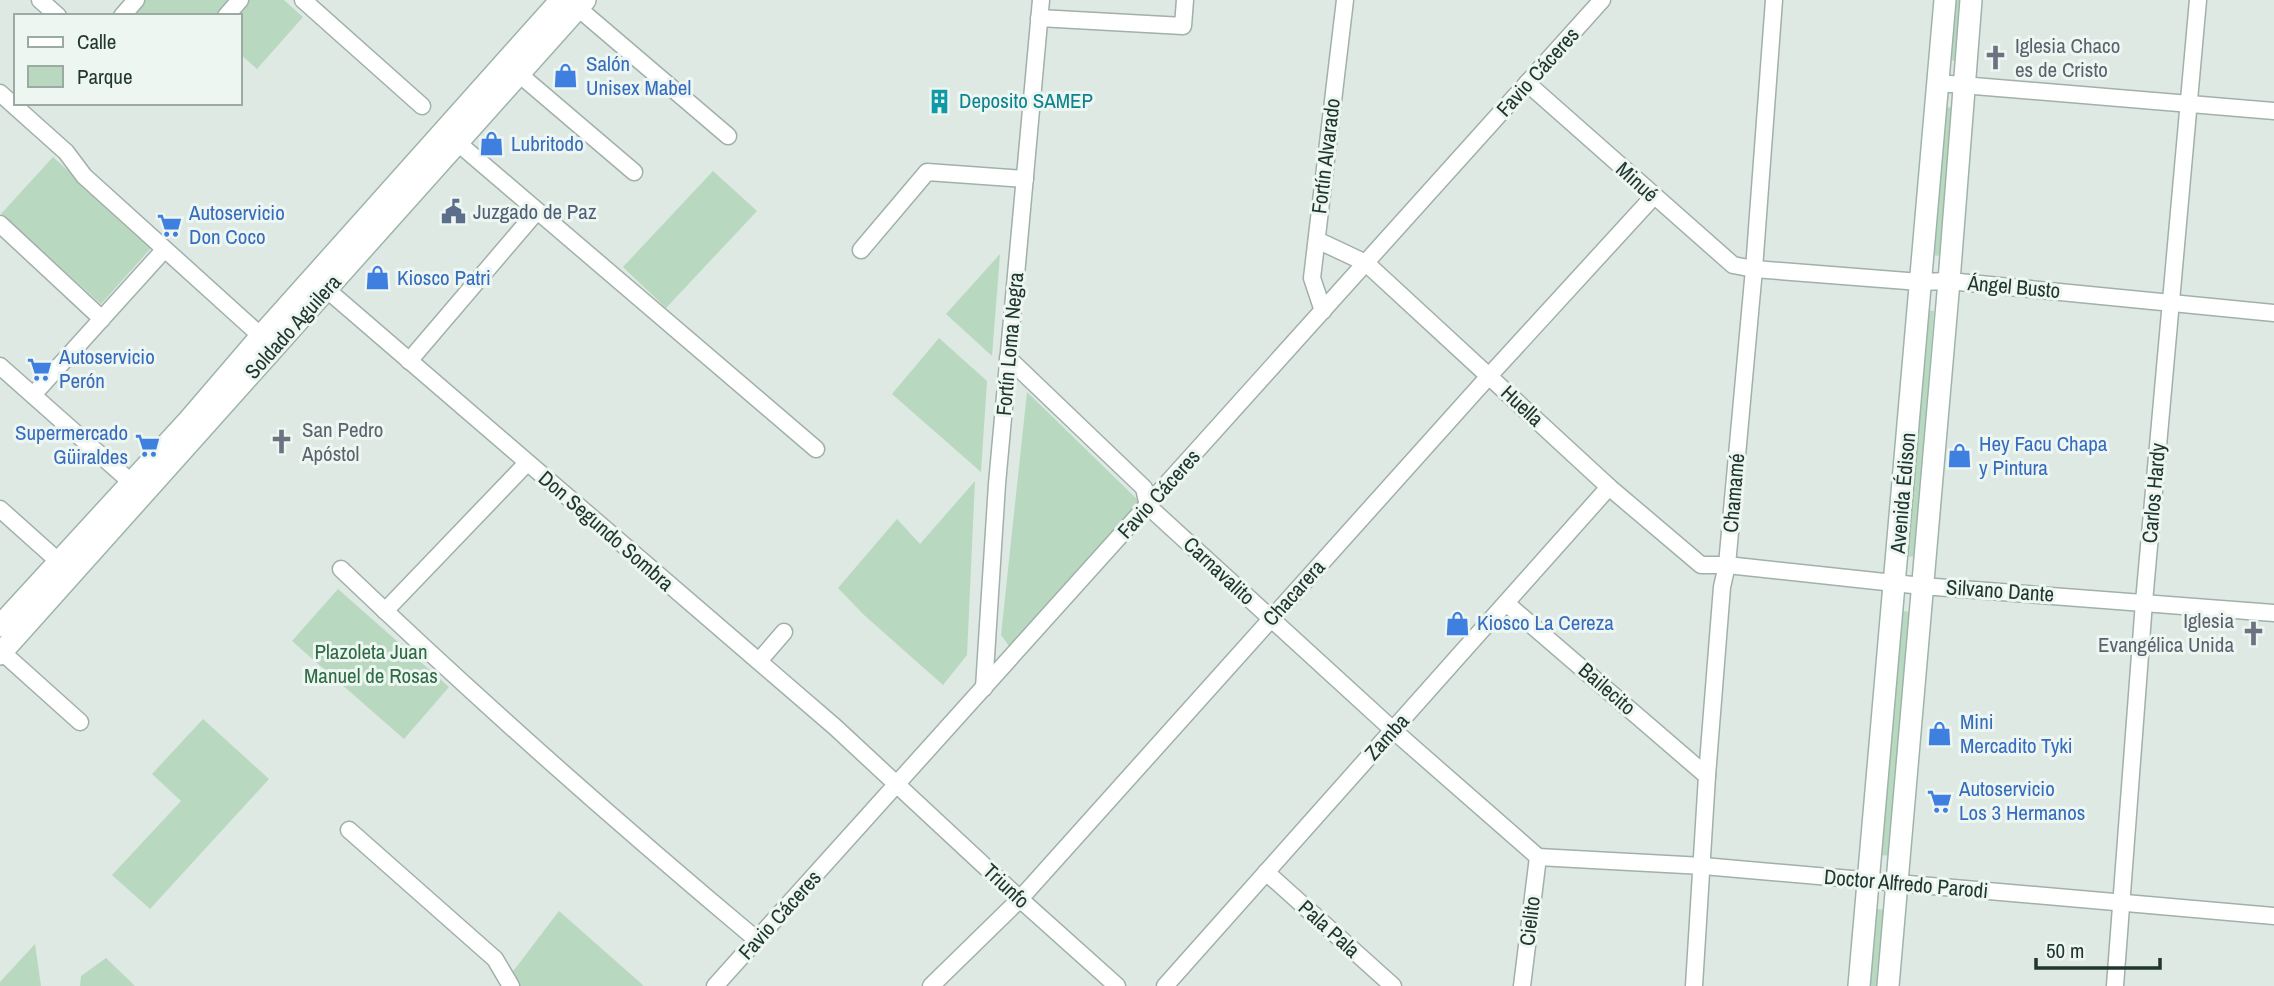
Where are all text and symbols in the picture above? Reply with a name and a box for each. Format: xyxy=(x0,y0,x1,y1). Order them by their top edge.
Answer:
legend xyxy=(14,14,242,105)
street label: Favio Cáceres xyxy=(1490,21,1586,123)
text: Calle xyxy=(77,27,116,56)
place label: Iglesia Chaco es de Cristo xyxy=(2015,31,2120,84)
church icon: Iglesia Chaco es de Cristo xyxy=(1981,44,2009,72)
place label: Salón Unisex Mabel xyxy=(586,49,691,102)
text: Parque xyxy=(77,62,133,91)
shop icon: Salón Unisex Mabel xyxy=(552,62,580,90)
place label: Deposito SAMEP xyxy=(959,86,1093,115)
building icon: Deposito SAMEP xyxy=(925,87,953,115)
street label: Fortín Alvarado xyxy=(1304,97,1347,215)
place label: Lubritodo xyxy=(511,129,584,158)
shop icon: Lubritodo xyxy=(477,130,505,158)
street label: Minué xyxy=(1610,155,1665,208)
place label: Juzgado de Paz xyxy=(473,197,597,226)
place label: Autoservicio Don Coco xyxy=(188,198,285,251)
public building icon: Juzgado de Paz xyxy=(439,198,467,226)
supermarket icon: Autoservicio Don Coco xyxy=(155,211,183,239)
place label: Kiosco Patri xyxy=(397,263,491,292)
shop icon: Kiosco Patri xyxy=(363,264,391,292)
street label: Soldado Aguilera xyxy=(238,268,348,385)
street label: Ángel Busto xyxy=(1966,268,2062,305)
street label: Fortín Loma Negra xyxy=(989,271,1030,417)
place label: Autoservicio Perón xyxy=(58,342,155,395)
supermarket icon: Autoservicio Perón xyxy=(25,355,53,383)
street label: Huella xyxy=(1495,378,1550,433)
place label: San Pedro Apóstol xyxy=(301,415,383,468)
place label: Supermercado Güiraldes xyxy=(15,418,128,471)
church icon: San Pedro Apóstol xyxy=(268,428,296,456)
place label: Hey Facu Chapa y Pintura xyxy=(1979,429,2108,482)
supermarket icon: Supermercado Güiraldes xyxy=(134,431,162,459)
street label: Avenida Édison xyxy=(1883,431,1922,556)
street label: Carlos Hardy xyxy=(2135,441,2172,544)
shop icon: Hey Facu Chapa y Pintura xyxy=(1945,442,1973,470)
street label: Favio Cáceres xyxy=(1111,443,1207,545)
street label: Chamamé xyxy=(1716,452,1751,534)
street label: Don Segundo Sombra xyxy=(533,464,680,598)
street label: Carnavalito xyxy=(1177,530,1261,611)
street label: Chacarera xyxy=(1256,553,1332,632)
street label: Silvano Dante xyxy=(1945,572,2055,609)
place label: Iglesia Evangélica Unida xyxy=(2098,606,2234,659)
place label: Kiosco La Cereza xyxy=(1477,608,1614,637)
shop icon: Kiosco La Cereza xyxy=(1443,609,1471,637)
church icon: Iglesia Evangélica Unida xyxy=(2240,619,2268,647)
park label: Plazoleta Juan Manuel de Rosas xyxy=(304,637,438,690)
street label: Bailecito xyxy=(1573,656,1642,722)
street label: Zamba xyxy=(1358,707,1416,766)
place label: Mini Mercadito Tyki xyxy=(1960,707,2073,760)
shop icon: Mini Mercadito Tyki xyxy=(1926,720,1954,748)
place label: Autoservicio Los 3 Hermanos xyxy=(1958,774,2085,827)
supermarket icon: Autoservicio Los 3 Hermanos xyxy=(1925,787,1953,815)
street label: Triunfo xyxy=(977,857,1036,915)
street label: Doctor Alfredo Parodi xyxy=(1823,862,1989,905)
street label: Favio Cáceres xyxy=(732,864,828,966)
street label: Pala Pala xyxy=(1292,893,1367,964)
street label: Cielito xyxy=(1512,894,1547,947)
scale bar xyxy=(2036,926,2160,970)
text: 50 m xyxy=(2046,936,2084,965)

